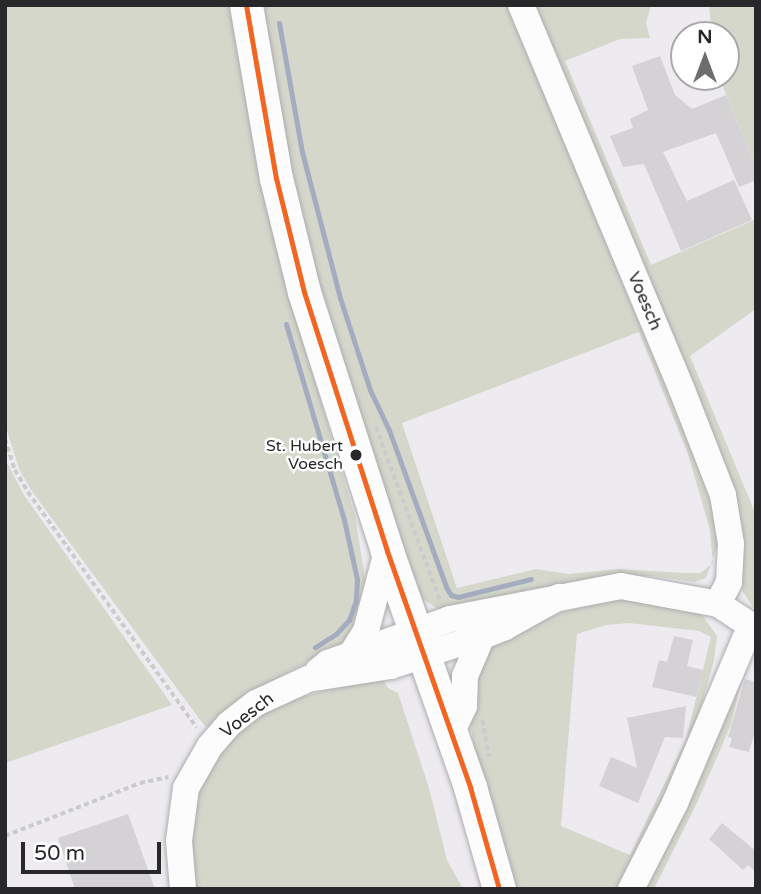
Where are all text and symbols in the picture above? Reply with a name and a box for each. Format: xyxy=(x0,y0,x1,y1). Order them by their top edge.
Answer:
north arrow xyxy=(670,21,740,91)
text: N xyxy=(697,26,713,48)
street label: Voesch xyxy=(623,268,667,334)
place label: St. Hubert Voesch xyxy=(266,436,343,474)
marker: St. Hubert Voesch xyxy=(349,448,363,462)
street label: Voesch xyxy=(216,687,278,743)
scale bar xyxy=(24,828,164,872)
text: 50 m xyxy=(34,841,85,866)

